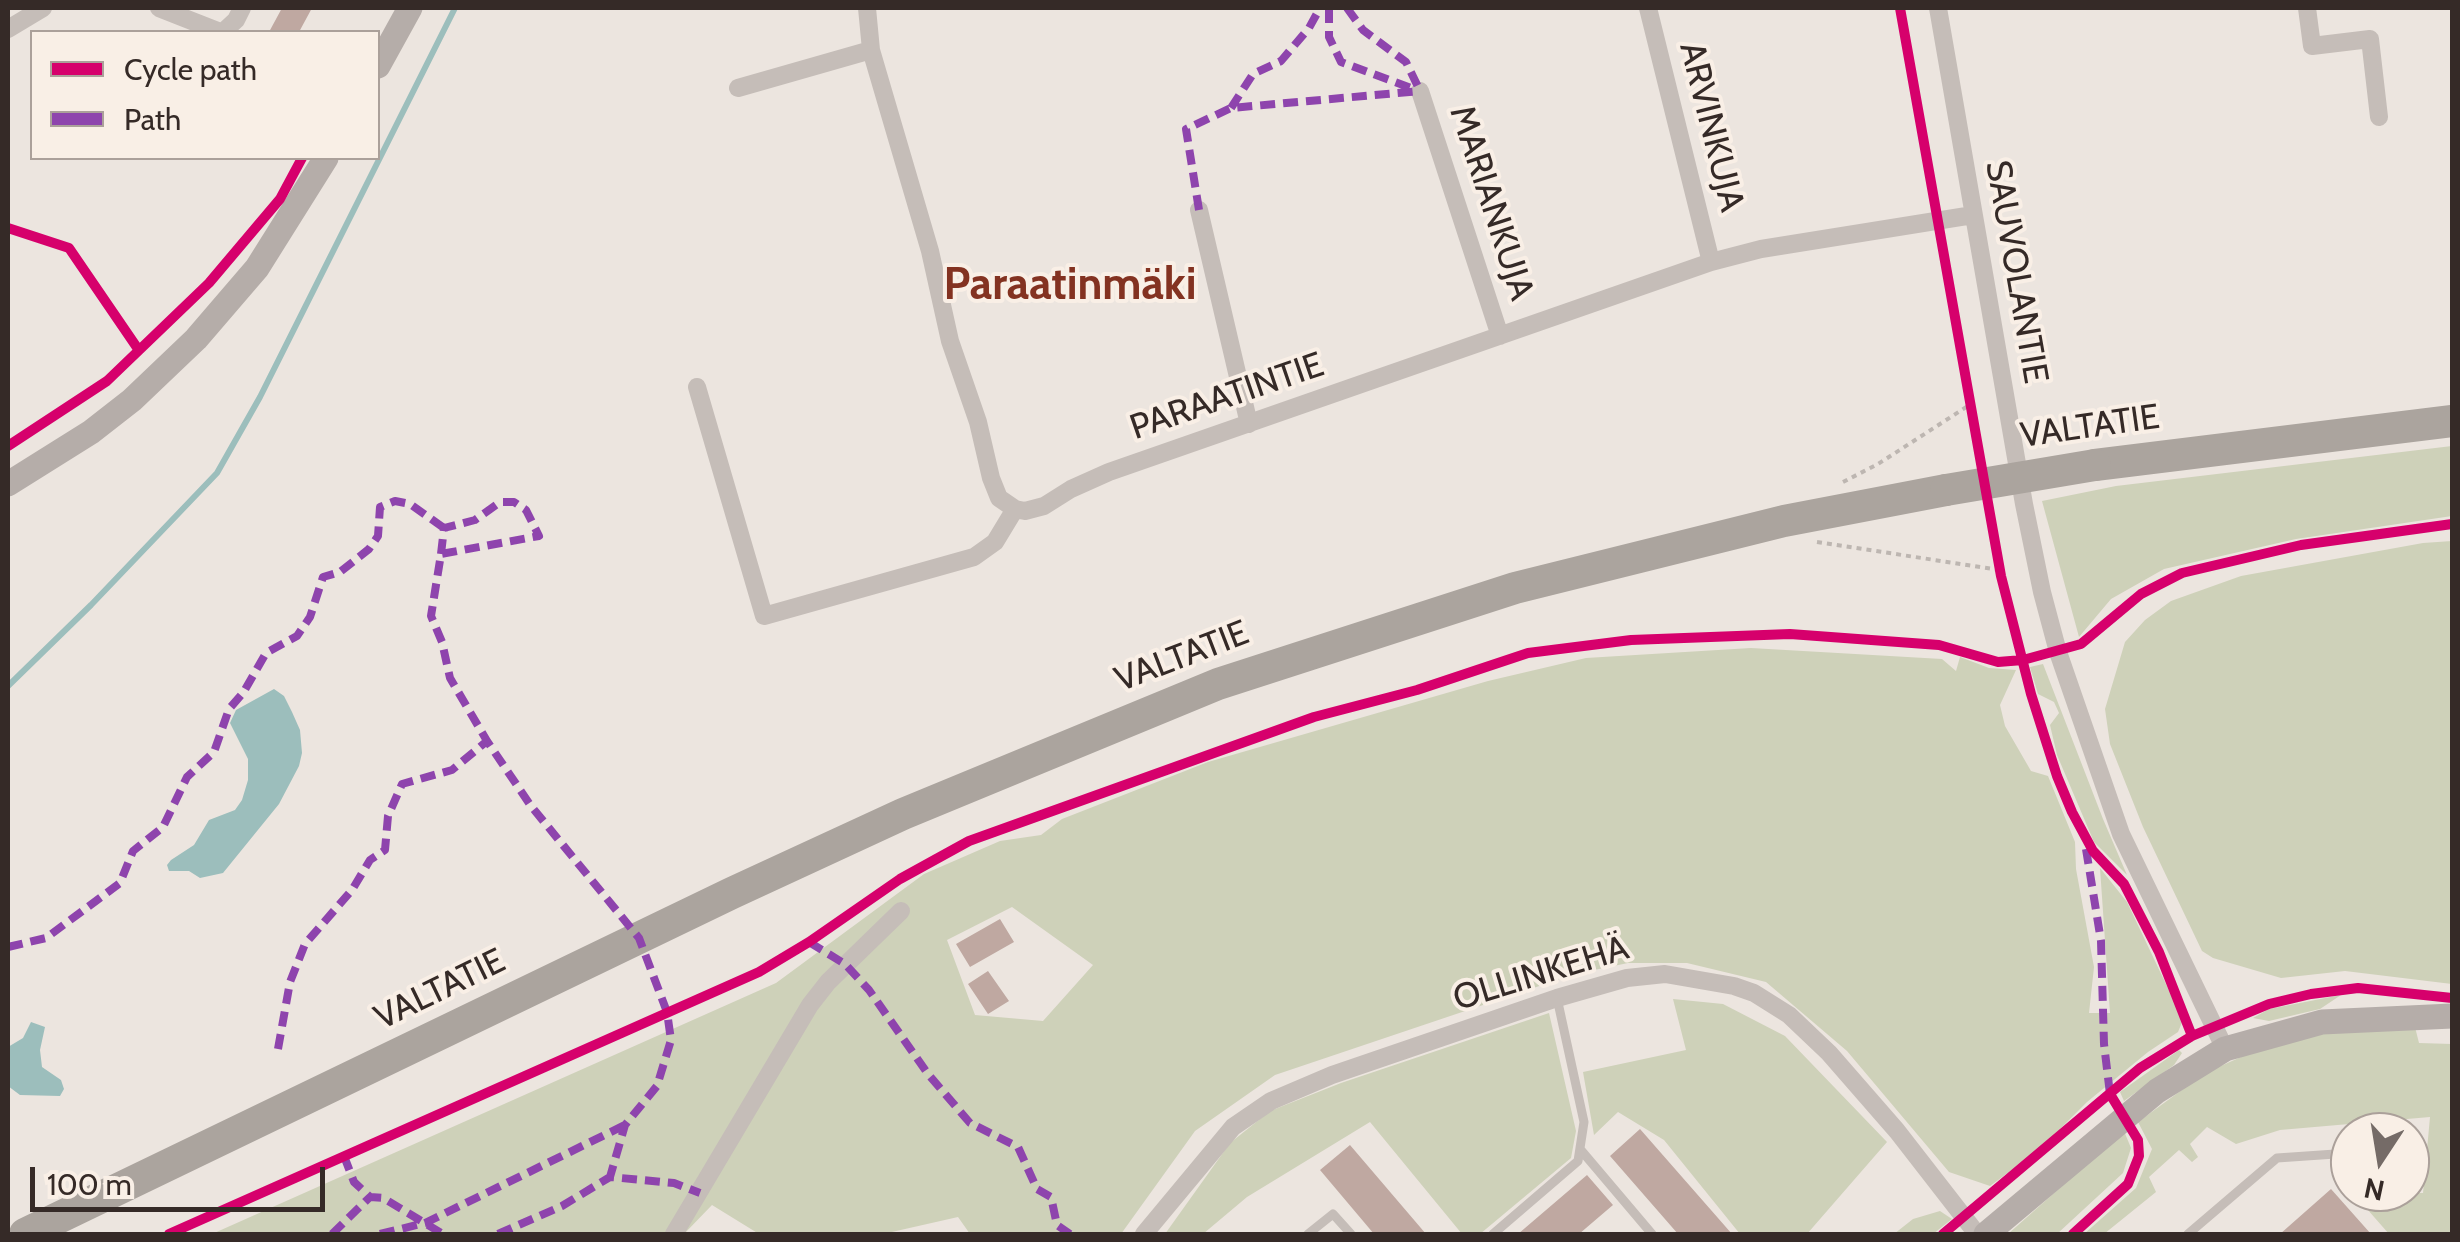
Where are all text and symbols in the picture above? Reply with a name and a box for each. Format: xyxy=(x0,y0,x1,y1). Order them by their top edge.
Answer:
legend xyxy=(30,30,380,160)
street label: ARVINKUJA xyxy=(1670,38,1752,216)
text: Cycle path xyxy=(124,51,257,88)
text: Path xyxy=(124,101,181,138)
street label: MARIANKUJA xyxy=(1440,101,1542,305)
street label: SAUVOLANTIE xyxy=(1976,157,2056,387)
district label: Paraatinmäki xyxy=(944,259,1196,313)
street label: PARAATINTIE xyxy=(1125,344,1329,450)
street label: VALTATIE xyxy=(2018,396,2162,458)
street label: VALTATIE xyxy=(1109,612,1255,702)
street label: OLLINKEHÄ xyxy=(1448,927,1634,1021)
street label: VALTATIE xyxy=(368,940,512,1040)
north arrow xyxy=(2330,1112,2430,1212)
scale bar xyxy=(35,1147,330,1209)
text: 100 m xyxy=(47,1166,132,1203)
text: N xyxy=(2361,1171,2387,1208)

